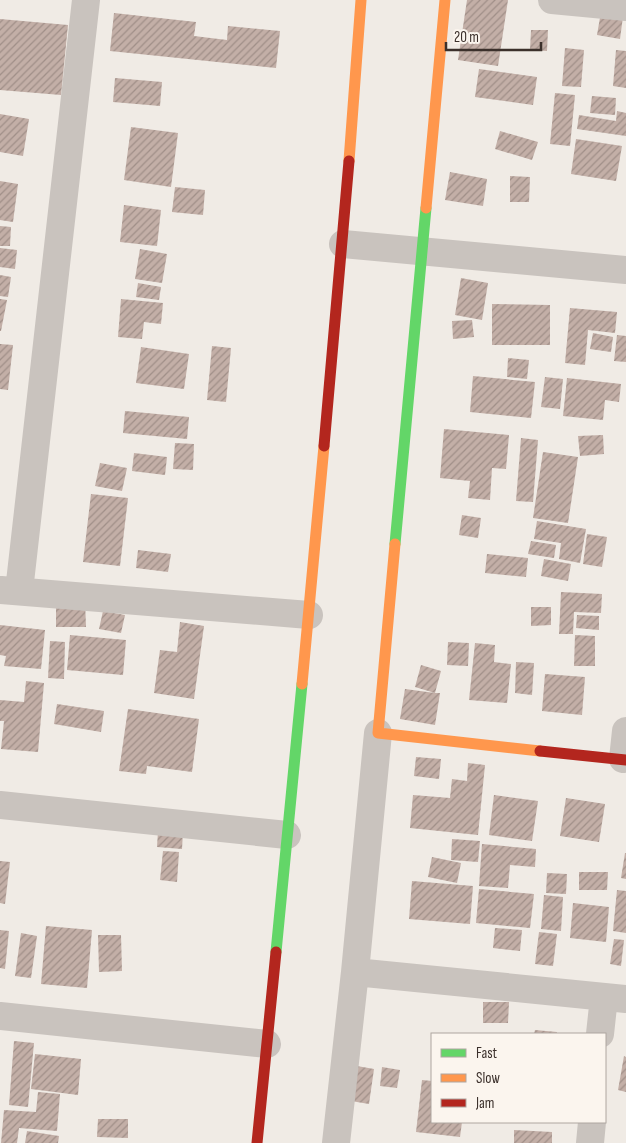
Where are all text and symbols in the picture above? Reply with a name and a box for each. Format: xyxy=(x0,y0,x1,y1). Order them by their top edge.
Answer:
scale bar xyxy=(446,20,541,52)
text: 20 m xyxy=(454,28,479,47)
legend xyxy=(431,1033,606,1123)
text: Fast xyxy=(476,1044,498,1063)
text: Slow xyxy=(476,1069,500,1088)
text: Jam xyxy=(475,1094,494,1113)

